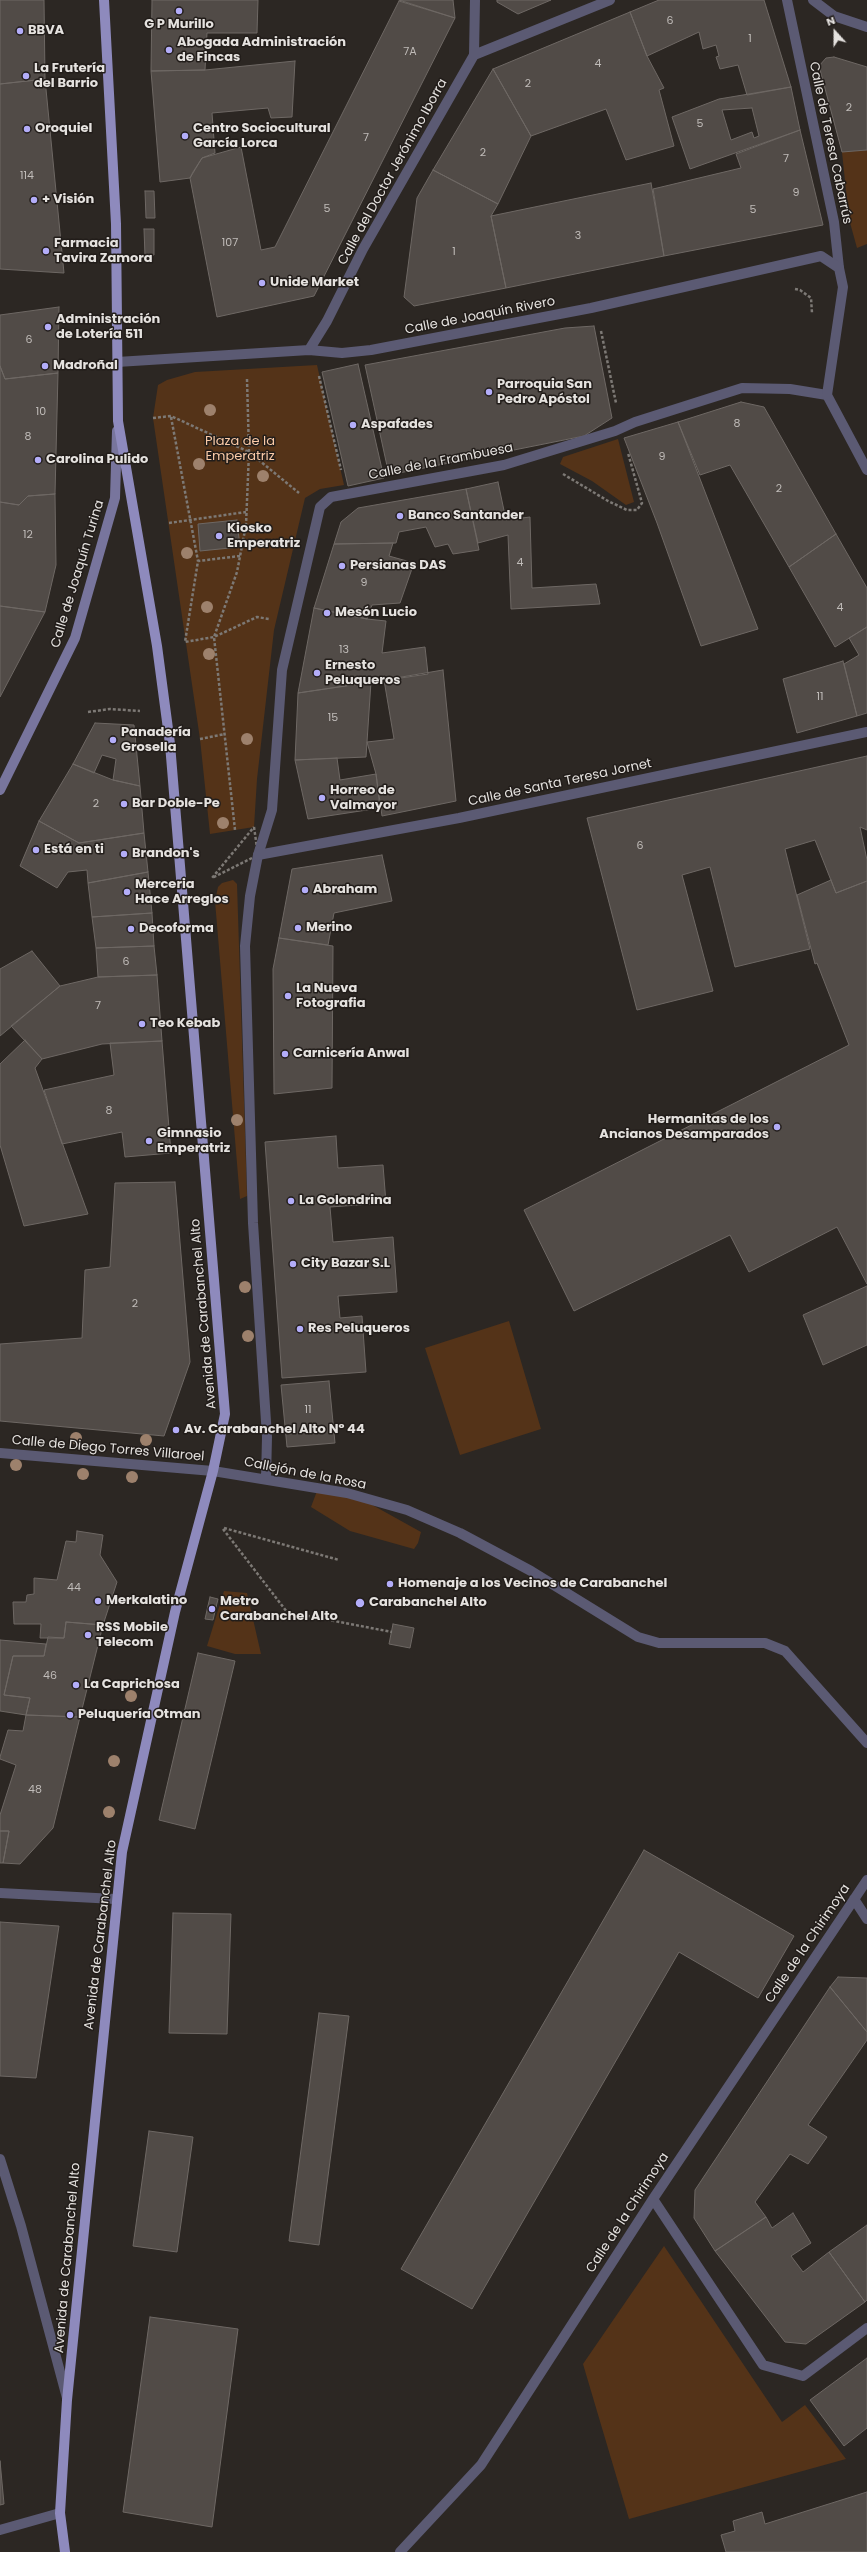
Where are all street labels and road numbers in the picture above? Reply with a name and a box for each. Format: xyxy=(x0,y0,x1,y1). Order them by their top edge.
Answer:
street label: Calle de Teresa Cabarrús xyxy=(805,61,855,225)
street label: Calle del Doctor Jerónimo Iborra xyxy=(335,76,451,268)
street label: Calle de Joaquín Rivero xyxy=(404,294,556,338)
street label: Calle de la Frambuesa xyxy=(367,440,515,484)
street label: Calle de Joaquín Turina xyxy=(48,498,108,650)
street label: Calle de Santa Teresa Jornet xyxy=(467,756,653,810)
street label: Avenida de Carabanchel Alto xyxy=(188,1218,220,1410)
street label: Calle de Diego Torres Villaroel xyxy=(11,1433,205,1465)
street label: Callejón de la Rosa xyxy=(243,1454,367,1494)
street label: Avenida de Carabanchel Alto xyxy=(82,1839,120,2031)
street label: Calle de la Chirimoya xyxy=(762,1882,854,2006)
street label: Calle de la Chirimoya xyxy=(583,2150,673,2276)
street label: Avenida de Carabanchel Alto xyxy=(52,2162,84,2354)

